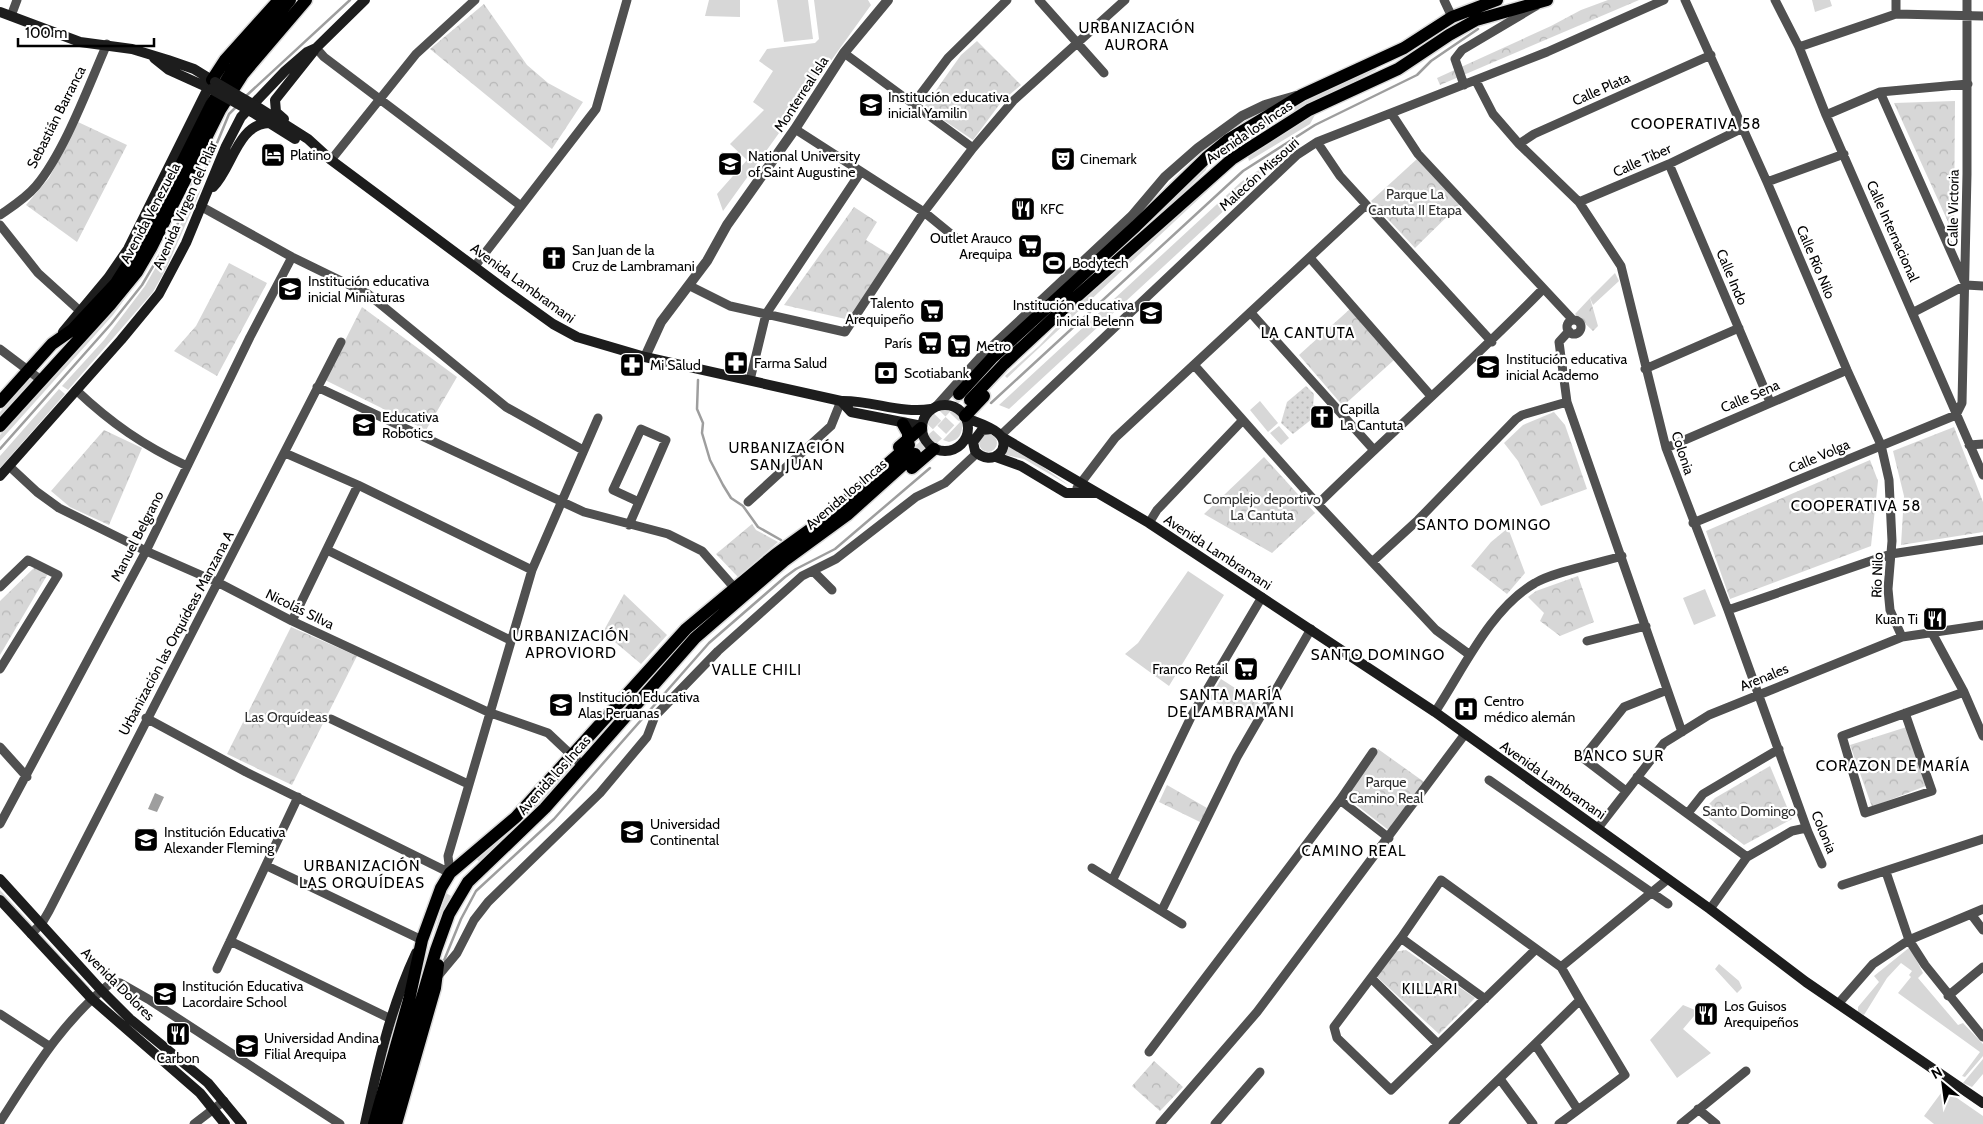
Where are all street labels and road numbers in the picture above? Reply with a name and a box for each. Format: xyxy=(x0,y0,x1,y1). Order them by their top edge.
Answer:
street label: Monterreal Isla xyxy=(770,53,832,135)
street label: Sebastián Barranca xyxy=(22,63,90,171)
street label: Calle Plata xyxy=(1569,68,1633,110)
street label: Avenida los Incas xyxy=(1202,96,1296,168)
street label: Malecón Missouri xyxy=(1215,133,1303,215)
street label: Avenida Virgen del Pilar xyxy=(149,137,222,272)
street label: Calle Tiber xyxy=(1610,139,1674,181)
street label: Avenida Venezuela xyxy=(116,159,184,266)
street label: Calle Victoria xyxy=(1943,169,1963,247)
street label: Calle Internacional xyxy=(1863,178,1924,285)
street label: Calle Río Nilo xyxy=(1792,223,1840,302)
street label: Avenida Lambramani xyxy=(467,239,579,327)
street label: Calle Indo xyxy=(1712,246,1752,308)
street label: Calle Sena xyxy=(1718,375,1782,416)
street label: Colonia xyxy=(1668,429,1699,477)
street label: Calle Volga xyxy=(1786,435,1852,477)
street label: Avenida los Incas xyxy=(802,455,890,533)
street label: Manuel Belgrano xyxy=(106,487,168,584)
street label: Avenida Lambramani xyxy=(1161,510,1275,594)
street label: Urbanización las Orquídeas Manzana A xyxy=(114,527,238,738)
street label: Río Nilo xyxy=(1867,552,1887,598)
street label: Nicolás SIlva xyxy=(263,585,337,633)
street label: Arenales xyxy=(1737,659,1791,695)
street label: Avenida los Incas xyxy=(514,731,594,818)
street label: Avenida Lambramani xyxy=(1497,737,1609,823)
street label: Colonia xyxy=(1807,808,1841,856)
street label: Avenida Dolores xyxy=(78,944,159,1025)

